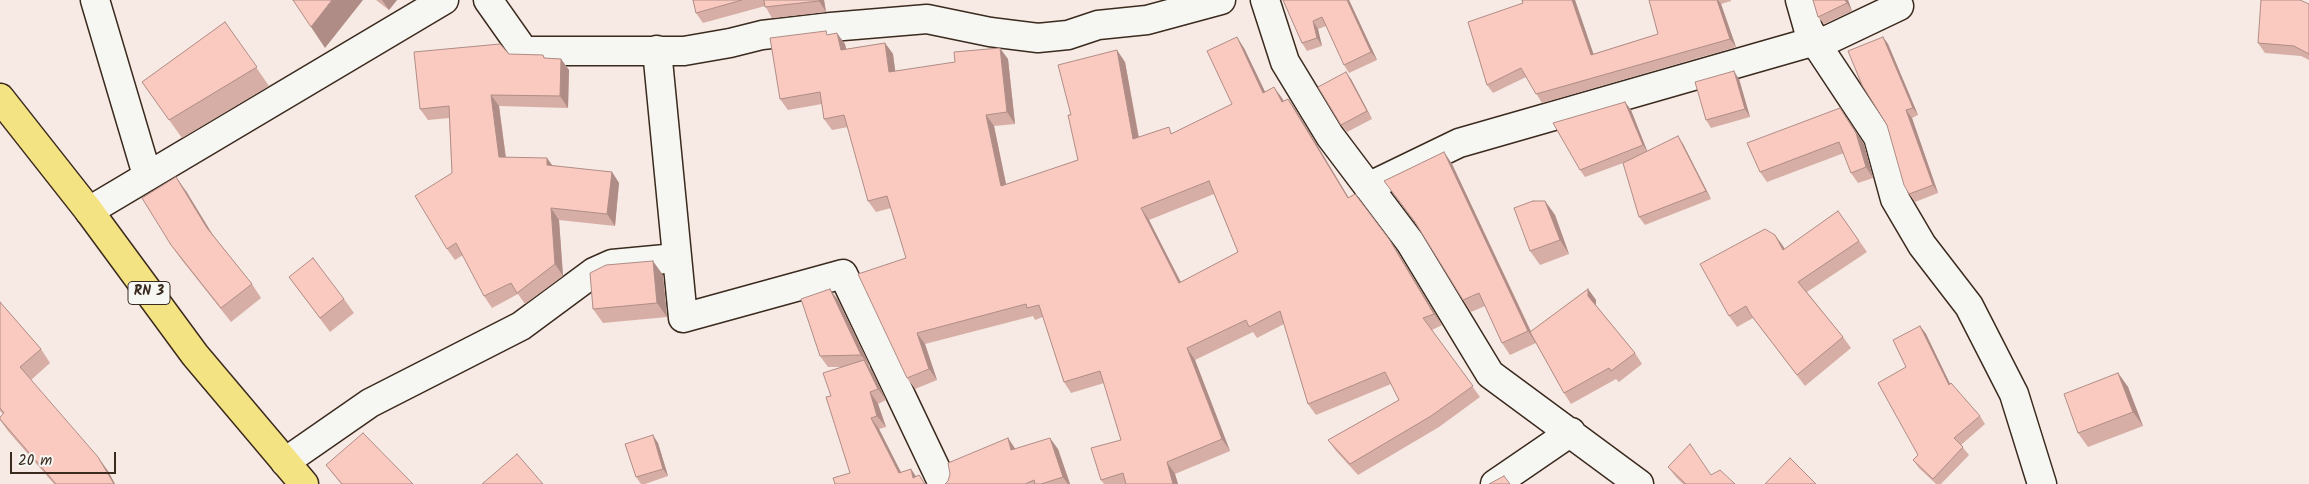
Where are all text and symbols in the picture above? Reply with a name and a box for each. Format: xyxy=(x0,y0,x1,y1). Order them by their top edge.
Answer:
road number: RN 3 xyxy=(128,282,170,304)
scale bar xyxy=(12,442,119,474)
text: 20 m xyxy=(18,449,52,473)

